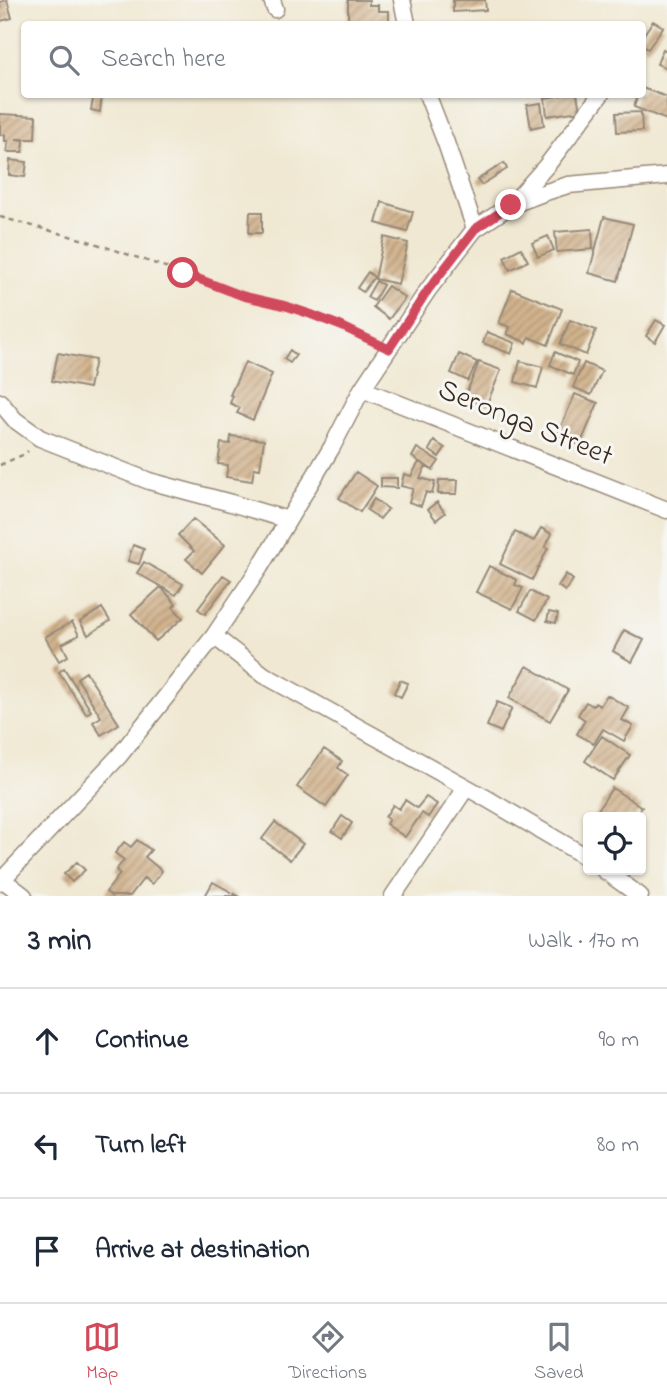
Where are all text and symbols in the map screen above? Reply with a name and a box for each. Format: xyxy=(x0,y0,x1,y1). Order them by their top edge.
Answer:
search box xyxy=(21,21,646,98)
icon: search xyxy=(45,41,83,79)
text: Search here xyxy=(101,41,226,79)
route end xyxy=(495,189,526,220)
route start xyxy=(167,257,198,288)
street label: Seronga Street xyxy=(431,369,619,479)
map controls xyxy=(583,812,646,875)
button: locate xyxy=(583,812,646,875)
text: 3 min xyxy=(28,920,91,964)
text: Walk · 170 m xyxy=(528,925,639,958)
icon: ahead xyxy=(28,1022,66,1060)
text: Continue xyxy=(95,1022,188,1060)
text: 90 m xyxy=(599,1024,639,1057)
icon: left xyxy=(28,1127,66,1165)
text: Turn left xyxy=(95,1127,186,1165)
text: 80 m xyxy=(597,1129,639,1162)
icon: arrive xyxy=(28,1232,66,1270)
text: Arrive at destination xyxy=(95,1232,310,1270)
tab: Map xyxy=(83,1318,121,1387)
tab: Directions xyxy=(288,1318,367,1387)
tab: Saved xyxy=(534,1318,584,1387)

